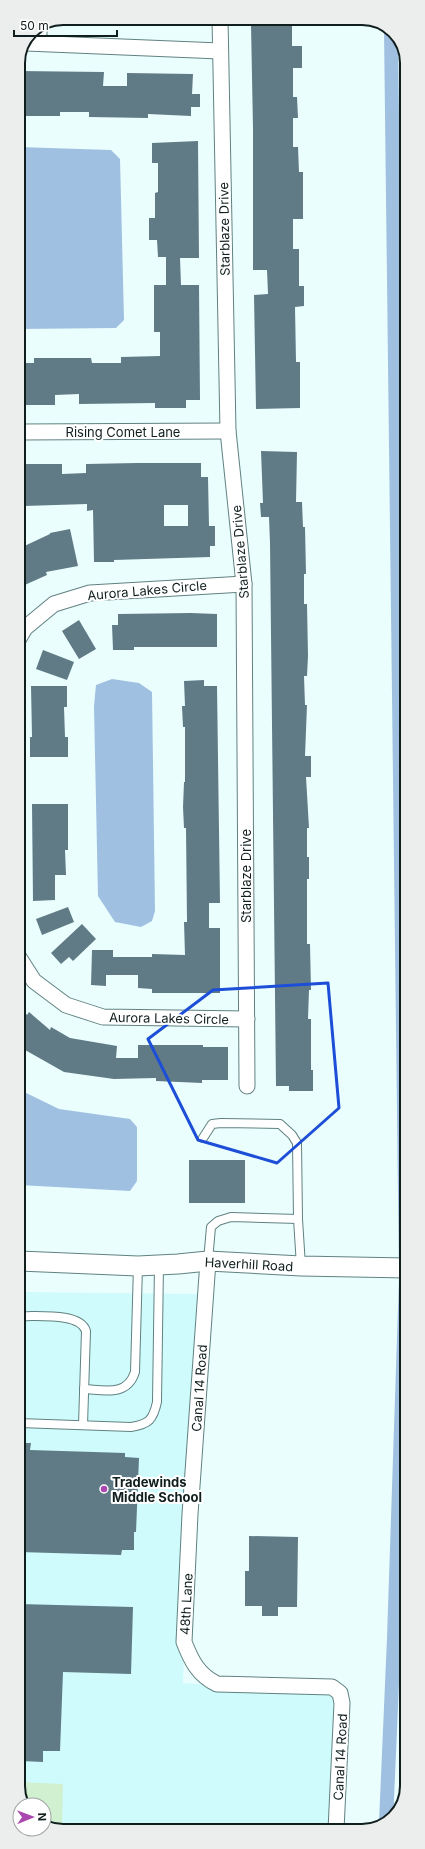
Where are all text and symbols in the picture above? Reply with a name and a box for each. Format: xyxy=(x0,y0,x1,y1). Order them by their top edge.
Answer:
scale bar xyxy=(14,12,117,38)
text: 50 m xyxy=(20,18,49,33)
street label: Starblaze Drive xyxy=(215,182,233,276)
street label: Rising Comet Lane xyxy=(66,424,180,440)
street label: Starblaze Drive xyxy=(228,505,252,599)
street label: Aurora Lakes Circle xyxy=(87,577,207,603)
street label: Starblaze Drive xyxy=(238,829,254,923)
street label: Aurora Lakes Circle xyxy=(109,1009,229,1027)
street label: Haverhill Road xyxy=(204,1254,294,1274)
street label: Canal 14 Road xyxy=(188,1344,210,1432)
place label: Tradewinds Middle School xyxy=(112,1474,202,1505)
marker: Tradewinds Middle School xyxy=(99,1484,109,1494)
street label: 48th Lane xyxy=(176,1573,196,1635)
street label: Canal 14 Road xyxy=(330,1713,350,1801)
north arrow xyxy=(12,1797,52,1837)
text: N xyxy=(35,1813,49,1821)

